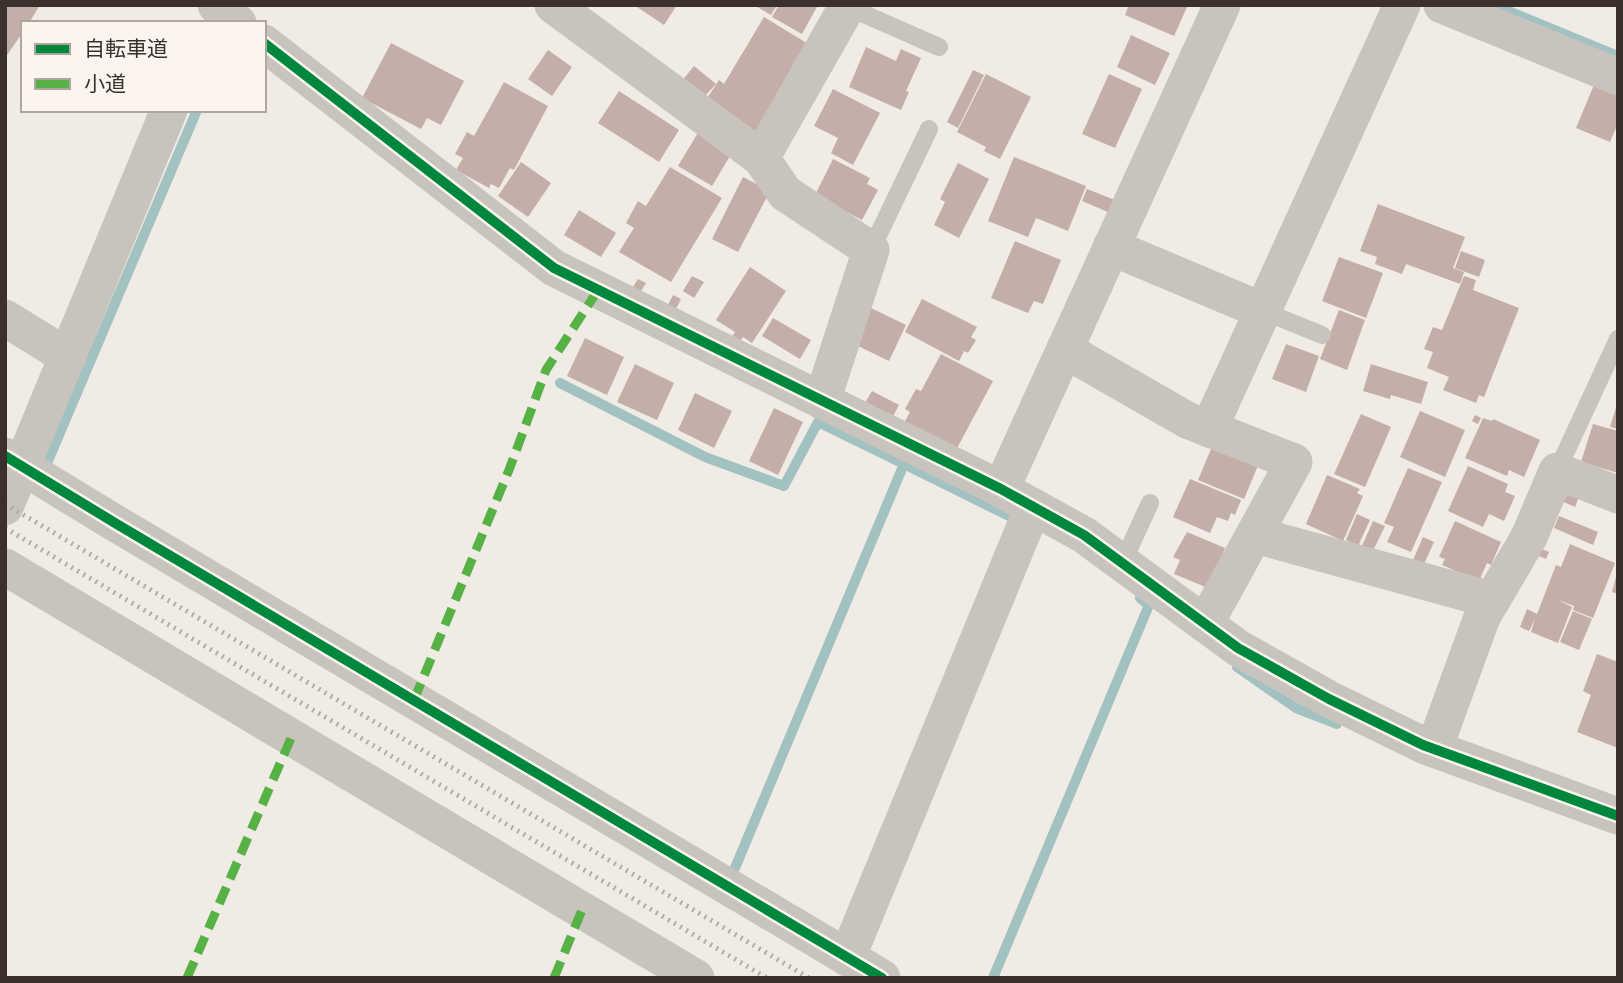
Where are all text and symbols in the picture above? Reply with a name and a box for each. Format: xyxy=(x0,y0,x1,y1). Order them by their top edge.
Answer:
legend xyxy=(21,21,266,112)
text: 自転車道 xyxy=(84,36,168,60)
text: 小道 xyxy=(84,71,126,95)

